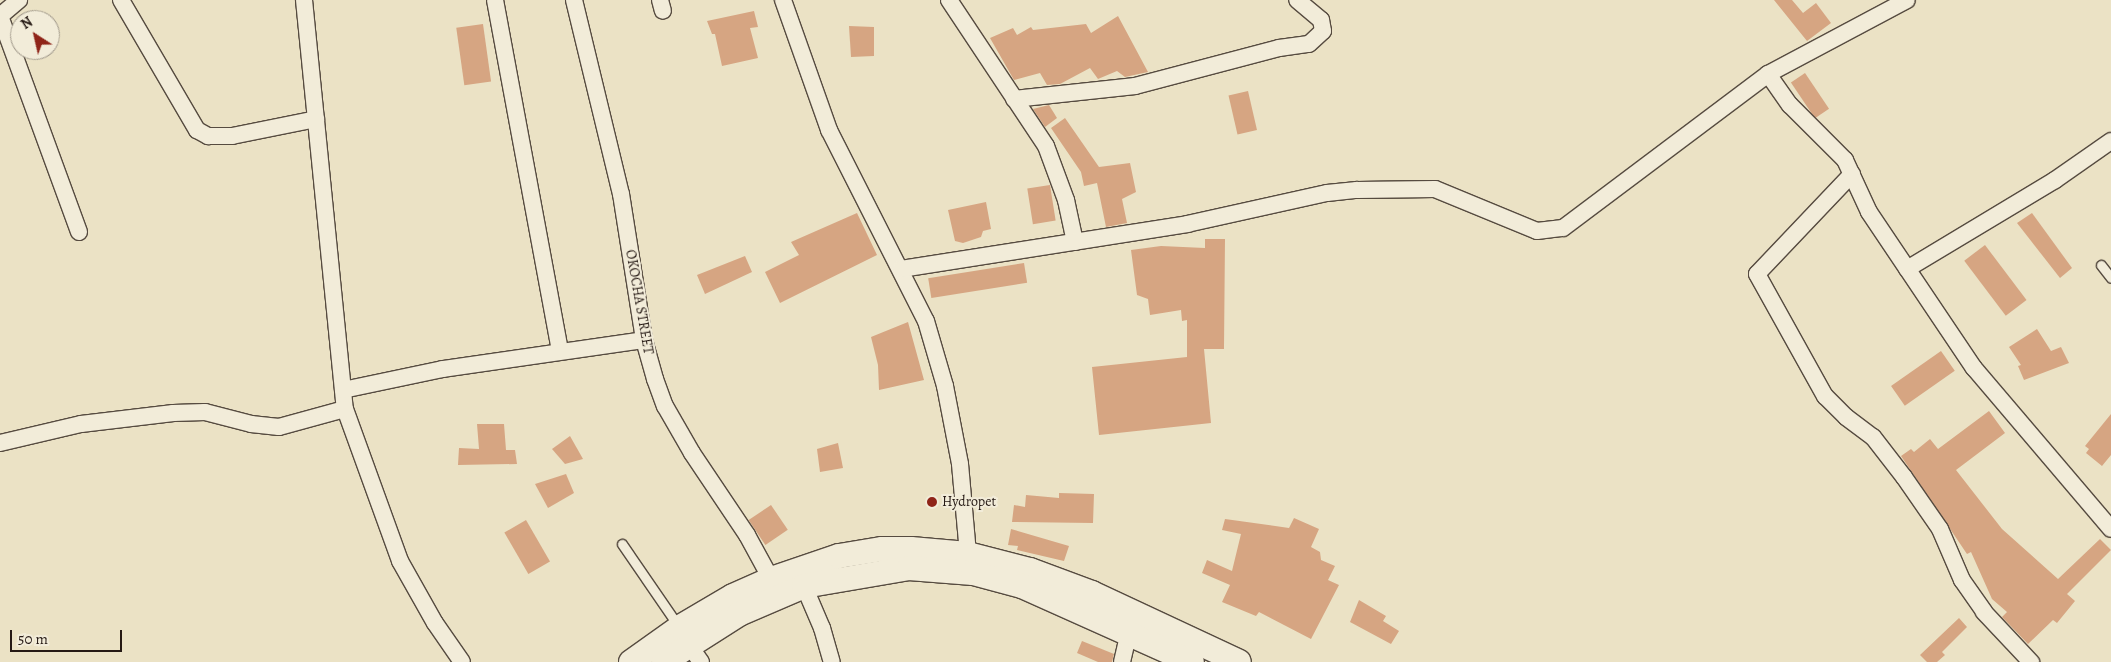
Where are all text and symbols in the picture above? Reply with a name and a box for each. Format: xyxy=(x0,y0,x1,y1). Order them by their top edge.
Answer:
north arrow xyxy=(10,10,60,60)
text: N xyxy=(17,12,36,34)
street label: OKOCHA STREET xyxy=(622,248,656,356)
place label: Hydropet xyxy=(942,494,996,510)
marker: Hydropet xyxy=(926,496,938,508)
scale bar xyxy=(12,620,125,652)
text: 50 m xyxy=(18,629,48,649)

